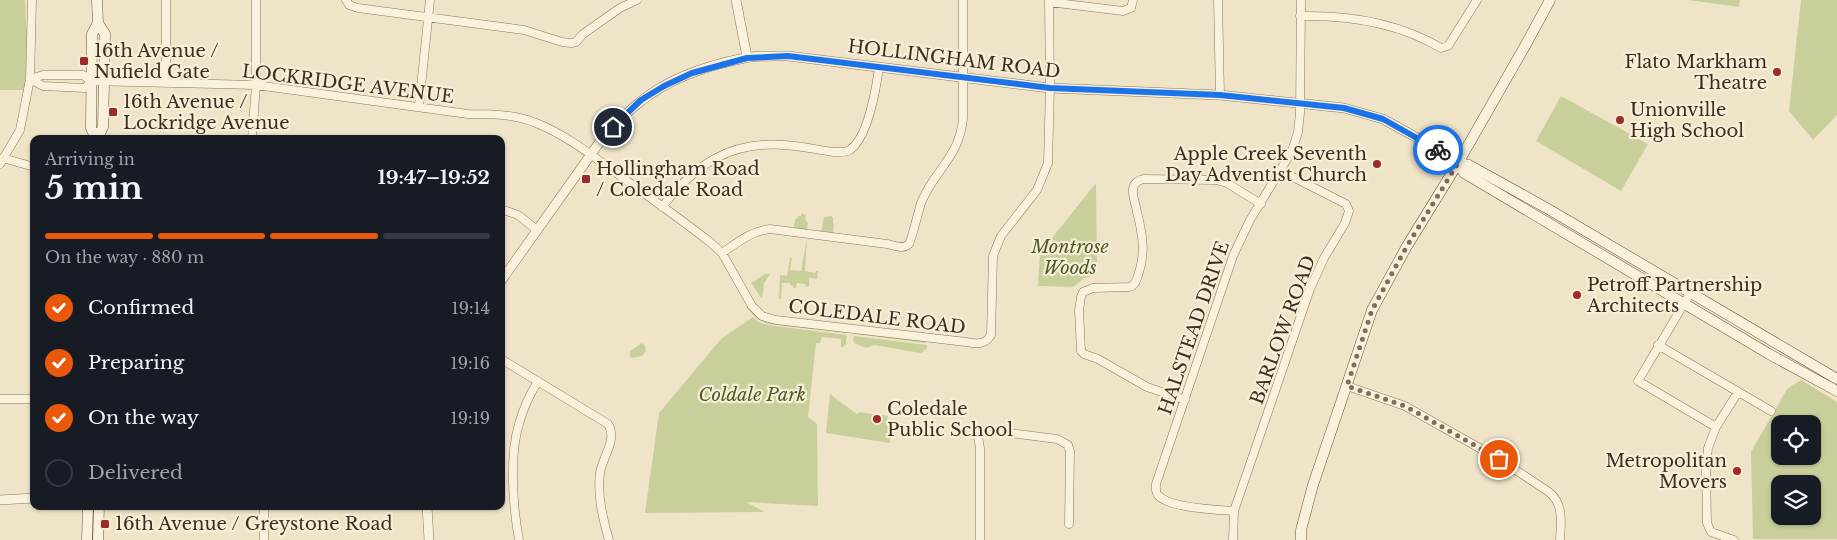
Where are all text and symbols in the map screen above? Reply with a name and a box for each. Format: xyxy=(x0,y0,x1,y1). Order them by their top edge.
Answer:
street label: HOLLINGHAM ROAD xyxy=(846,35,1062,83)
place label: 16th Avenue / Nufield Gate xyxy=(94,40,219,83)
place label: Flato Markham Theatre xyxy=(1624,51,1767,94)
marker: 16th Avenue / Nufield Gate xyxy=(78,55,90,67)
street label: LOCKRIDGE AVENUE xyxy=(241,60,455,108)
marker: Flato Markham Theatre xyxy=(1771,66,1783,78)
place label: 16th Avenue / Lockridge Avenue xyxy=(123,91,289,134)
place label: Unionville High School xyxy=(1630,99,1744,142)
marker: 16th Avenue / Lockridge Avenue xyxy=(107,106,119,118)
pin xyxy=(592,106,634,148)
icon: home xyxy=(599,113,627,141)
marker: Unionville High School xyxy=(1614,114,1626,126)
courier xyxy=(1413,125,1463,175)
icon: bike xyxy=(1424,136,1452,164)
place label: Apple Creek Seventh Day Adventist Church xyxy=(1165,143,1367,186)
text: Arriving in xyxy=(45,149,135,169)
place label: Hollingham Road / Coledale Road xyxy=(596,158,760,201)
marker: Apple Creek Seventh Day Adventist Church xyxy=(1371,158,1383,170)
text: 19:47–19:52 xyxy=(377,166,490,189)
text: 5 min xyxy=(45,168,143,208)
marker: Hollingham Road / Coledale Road xyxy=(580,173,592,185)
park label: Montrose Woods xyxy=(1030,236,1109,279)
street label: HALSTEAD DRIVE xyxy=(1154,238,1234,418)
text: On the way · 880 m xyxy=(45,247,204,267)
street label: BARLOW ROAD xyxy=(1246,253,1320,407)
place label: Petroff Partnership Architects xyxy=(1586,274,1762,317)
marker: Petroff Partnership Architects xyxy=(1571,289,1583,301)
icon: check xyxy=(45,294,73,322)
street label: COLEDALE ROAD xyxy=(787,295,967,339)
text: Confirmed xyxy=(88,296,194,319)
text: 19:14 xyxy=(452,298,490,318)
icon: check xyxy=(45,349,73,377)
text: Preparing xyxy=(88,351,184,374)
text: 19:16 xyxy=(451,353,490,373)
park label: Coldale Park xyxy=(698,384,806,406)
place label: Coledale Public School xyxy=(887,398,1013,441)
icon: check xyxy=(45,404,73,432)
text: On the way xyxy=(88,406,199,429)
text: 19:19 xyxy=(451,408,490,428)
marker: Coledale Public School xyxy=(871,413,883,425)
map controls xyxy=(1771,415,1821,525)
button: locate xyxy=(1771,415,1821,465)
pin xyxy=(1478,438,1520,480)
icon: bag xyxy=(1485,445,1513,473)
place label: Metropolitan Movers xyxy=(1605,450,1727,493)
text: Delivered xyxy=(88,461,183,484)
marker: Metropolitan Movers xyxy=(1731,465,1743,477)
button: layers xyxy=(1771,475,1821,525)
place label: 16th Avenue / Greystone Road xyxy=(115,513,393,535)
marker: 16th Avenue / Greystone Road xyxy=(99,518,111,530)

